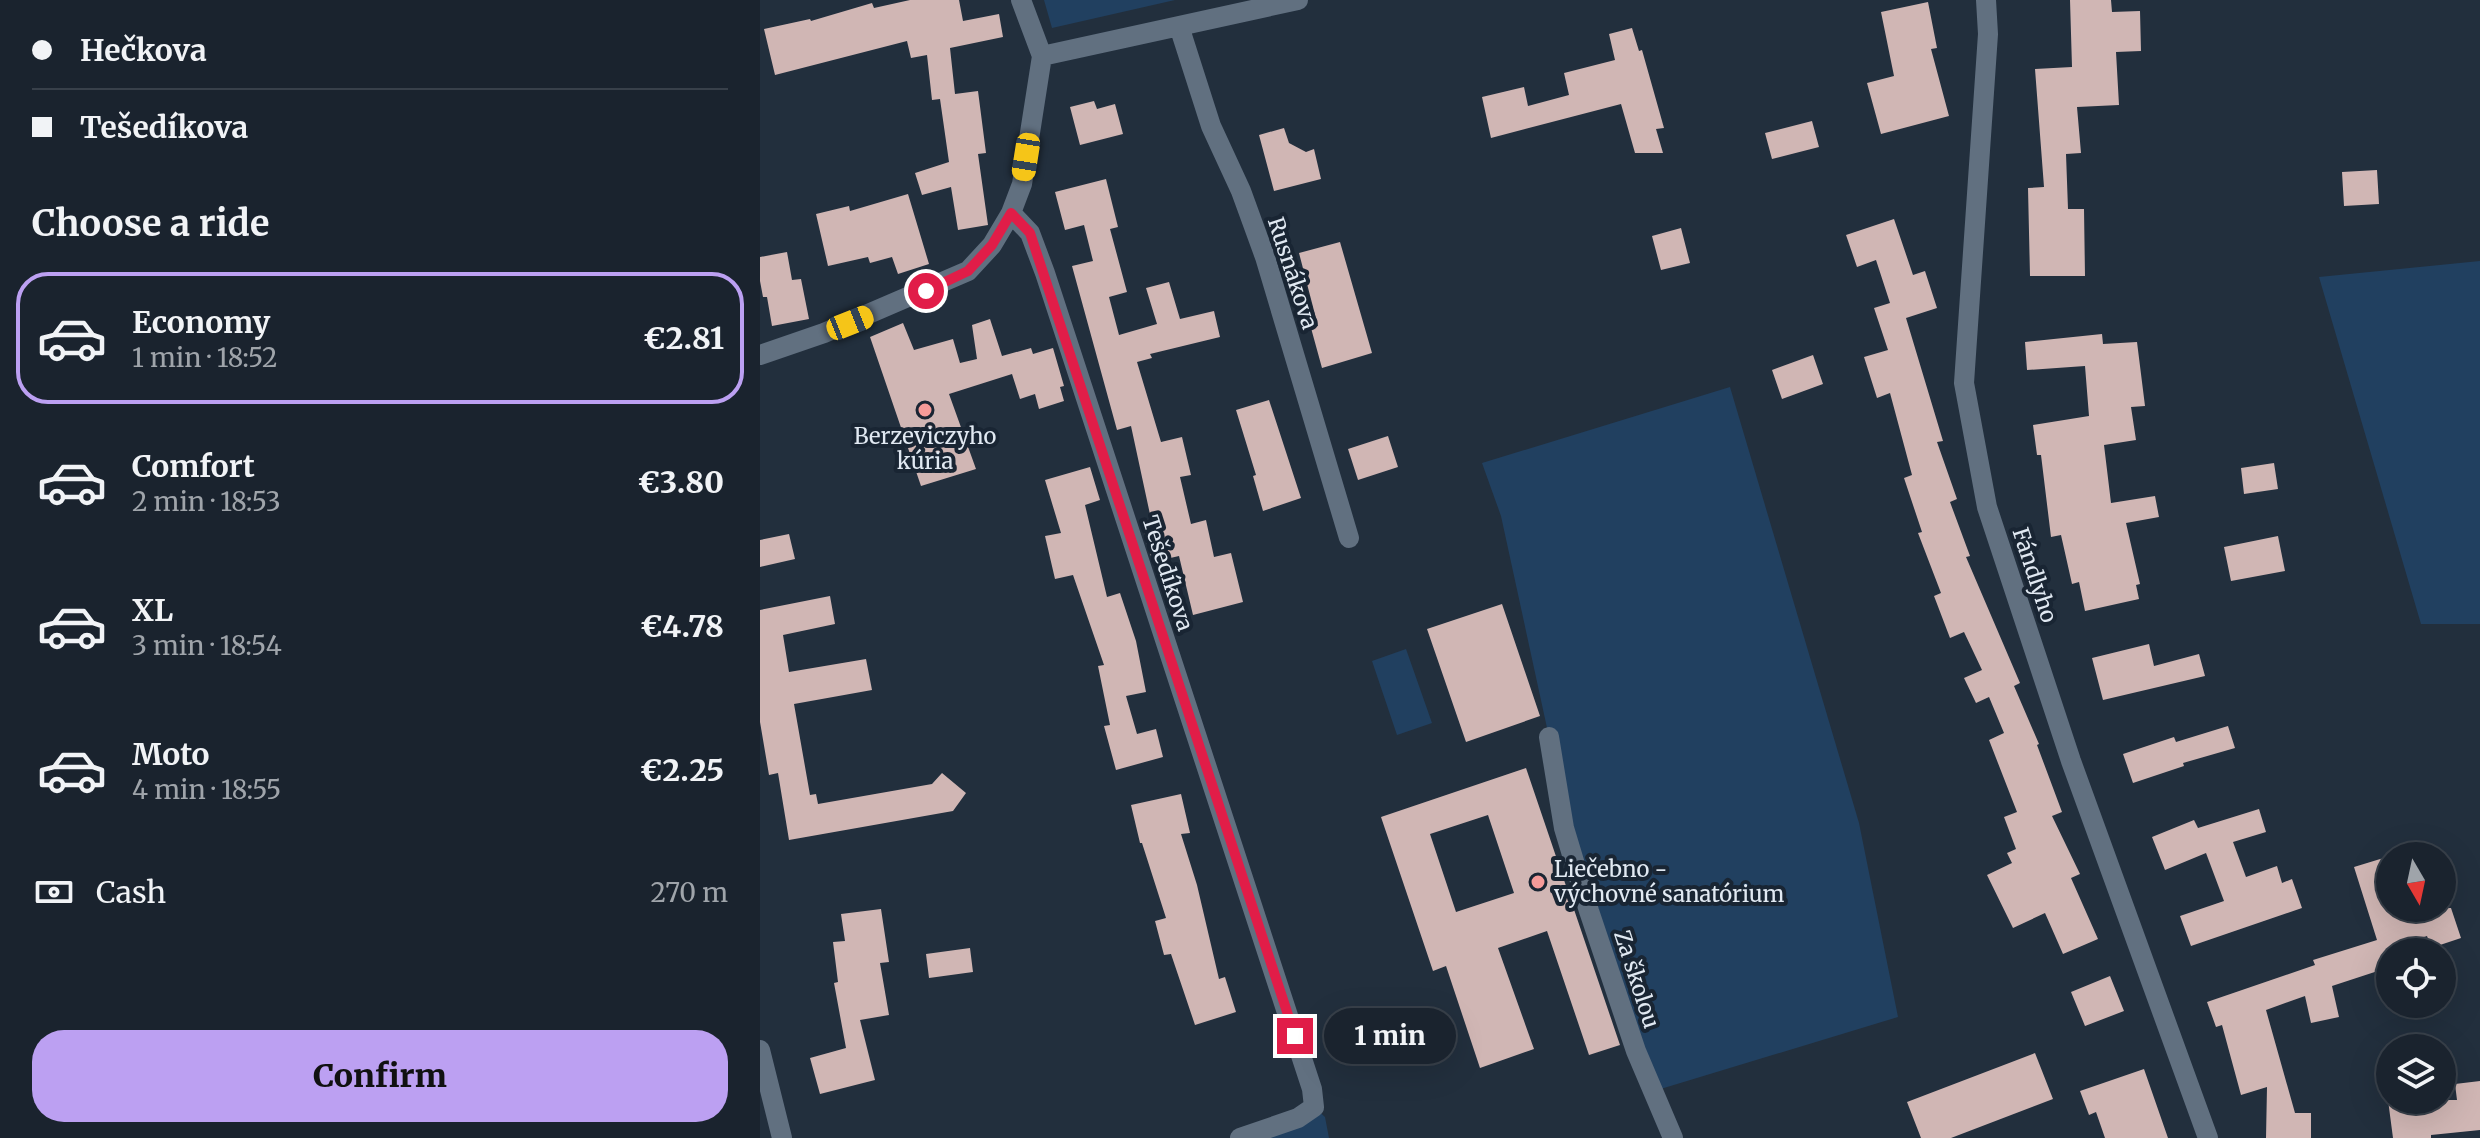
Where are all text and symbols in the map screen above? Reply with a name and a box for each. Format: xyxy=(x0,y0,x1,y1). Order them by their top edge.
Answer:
text: Hečkova xyxy=(80,31,207,69)
text: Tešedíkova xyxy=(80,108,248,146)
car xyxy=(1010,131,1042,183)
text: Choose a ride xyxy=(32,201,269,246)
street label: Rusnákova xyxy=(1262,213,1324,333)
route start xyxy=(908,273,944,309)
icon: car xyxy=(36,302,108,374)
text: Economy xyxy=(132,303,270,341)
car xyxy=(823,303,877,343)
text: €2.81 xyxy=(643,319,724,357)
text: 1 min · 18:52 xyxy=(132,341,278,374)
marker: Berzeviczyho kúria xyxy=(916,401,934,419)
place label: Berzeviczyho kúria xyxy=(854,422,996,475)
icon: car xyxy=(36,446,108,518)
text: Comfort xyxy=(132,447,255,485)
text: €3.80 xyxy=(638,463,724,501)
text: 2 min · 18:53 xyxy=(132,485,281,518)
street label: Tešedíkova xyxy=(1136,512,1200,634)
street label: Fándlyho xyxy=(2006,524,2064,626)
icon: car xyxy=(36,590,108,662)
text: XL xyxy=(132,591,173,629)
text: €4.78 xyxy=(640,607,724,645)
text: 3 min · 18:54 xyxy=(132,629,282,662)
icon: car xyxy=(36,734,108,806)
text: Moto xyxy=(132,735,210,773)
text: €2.25 xyxy=(640,751,724,789)
text: 4 min · 18:55 xyxy=(132,773,281,806)
north arrow xyxy=(2376,842,2456,922)
map controls xyxy=(2376,842,2456,1114)
place label: Liečebno - výchovné sanatórium xyxy=(1553,855,1785,908)
icon: cash xyxy=(32,870,76,914)
text: Cash xyxy=(96,873,166,911)
marker: Liečebno - výchovné sanatórium xyxy=(1529,873,1547,891)
text: 270 m xyxy=(651,876,728,909)
street label: Za školou xyxy=(1608,926,1666,1032)
button: locate xyxy=(2376,938,2456,1018)
callout: 1 min xyxy=(1323,1008,1455,1064)
route end xyxy=(1277,1018,1313,1054)
text: 1 min xyxy=(1354,1019,1426,1052)
button: Confirm xyxy=(32,1030,728,1122)
button: layers xyxy=(2376,1034,2456,1114)

